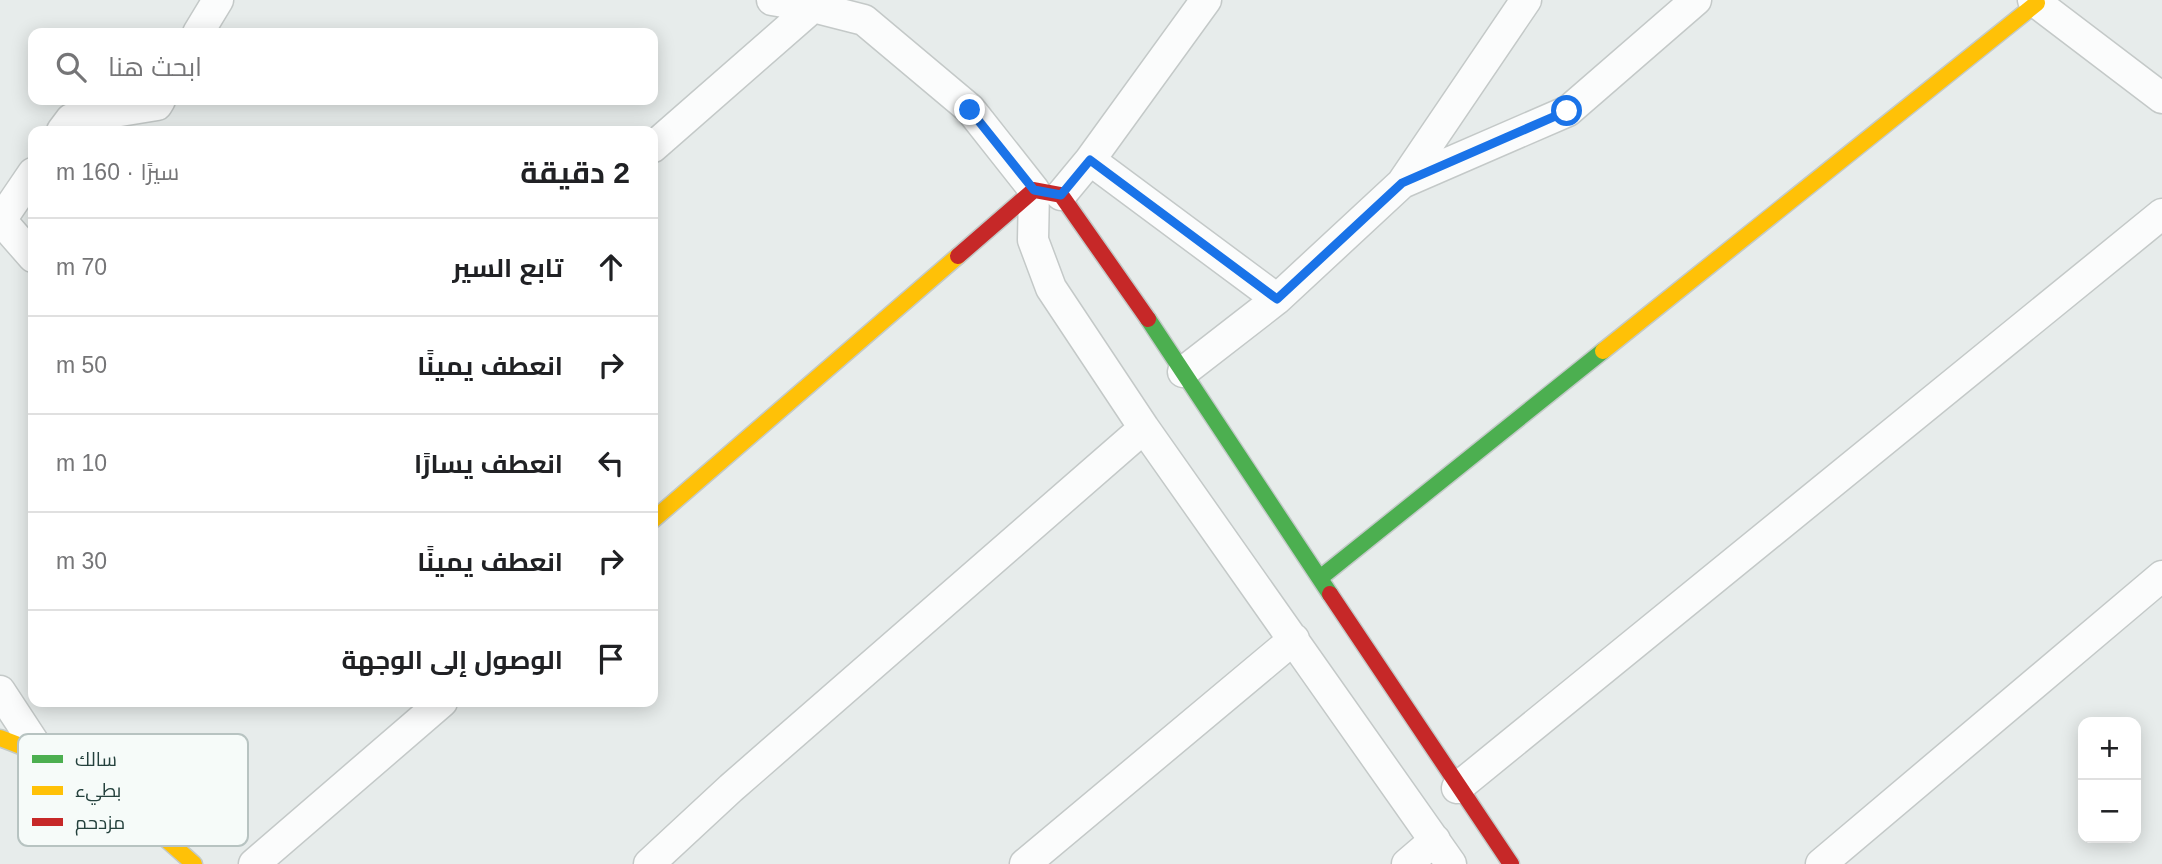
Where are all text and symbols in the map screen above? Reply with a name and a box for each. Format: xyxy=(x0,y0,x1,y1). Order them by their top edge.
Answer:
search box xyxy=(28,28,658,105)
icon: search xyxy=(52,48,90,86)
text: ابحث هنا xyxy=(108,52,202,82)
route end xyxy=(954,94,985,125)
route start xyxy=(1551,95,1582,126)
text: 2 دقيقة xyxy=(520,156,630,189)
text: سيرًا · 160 m xyxy=(56,159,179,185)
icon: ahead xyxy=(592,248,630,286)
text: تابع السير xyxy=(452,253,563,283)
text: 70 m xyxy=(56,254,107,280)
icon: right xyxy=(592,346,630,384)
text: انعطف يمينًا xyxy=(417,351,563,381)
text: 50 m xyxy=(56,352,107,378)
icon: left xyxy=(592,444,630,482)
text: انعطف يسارًا xyxy=(414,449,563,479)
text: 10 m xyxy=(56,450,107,476)
icon: right xyxy=(592,542,630,580)
text: انعطف يمينًا xyxy=(417,547,563,577)
text: 30 m xyxy=(56,548,107,574)
icon: arrive xyxy=(592,640,630,678)
text: الوصول إلى الوجهة xyxy=(341,645,563,675)
map controls xyxy=(2078,717,2141,843)
button: + xyxy=(2078,717,2141,780)
legend xyxy=(18,734,248,846)
text: سالك xyxy=(75,749,117,770)
text: بطيء xyxy=(75,780,121,805)
button: − xyxy=(2078,780,2141,843)
text: مزدحم xyxy=(75,812,125,836)

